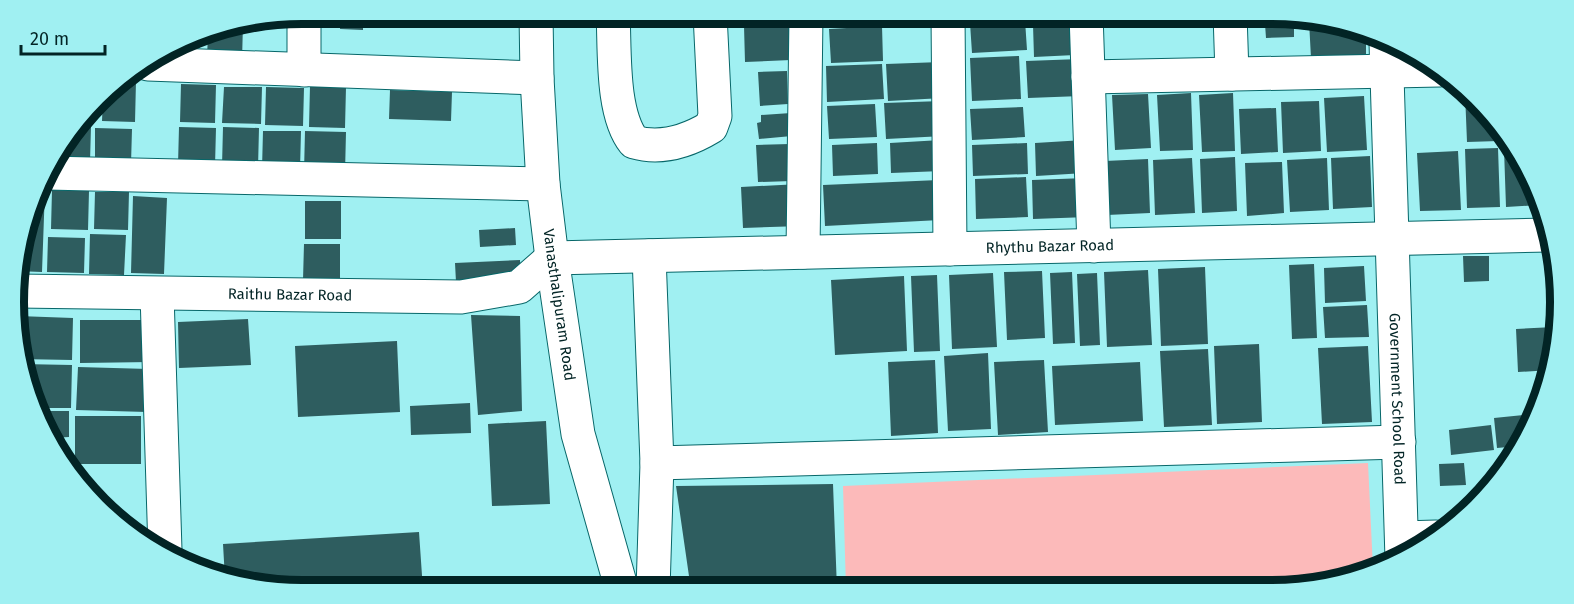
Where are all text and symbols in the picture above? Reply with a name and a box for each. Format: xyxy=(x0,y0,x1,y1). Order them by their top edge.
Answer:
scale bar xyxy=(21,18,105,56)
text: 20 m xyxy=(30,28,69,50)
street label: Vanasthalipuram Road xyxy=(540,228,579,382)
street label: Rhythu Bazar Road xyxy=(986,236,1114,257)
street label: Raithu Bazar Road xyxy=(228,285,352,305)
street label: Government School Road xyxy=(1385,312,1409,485)

